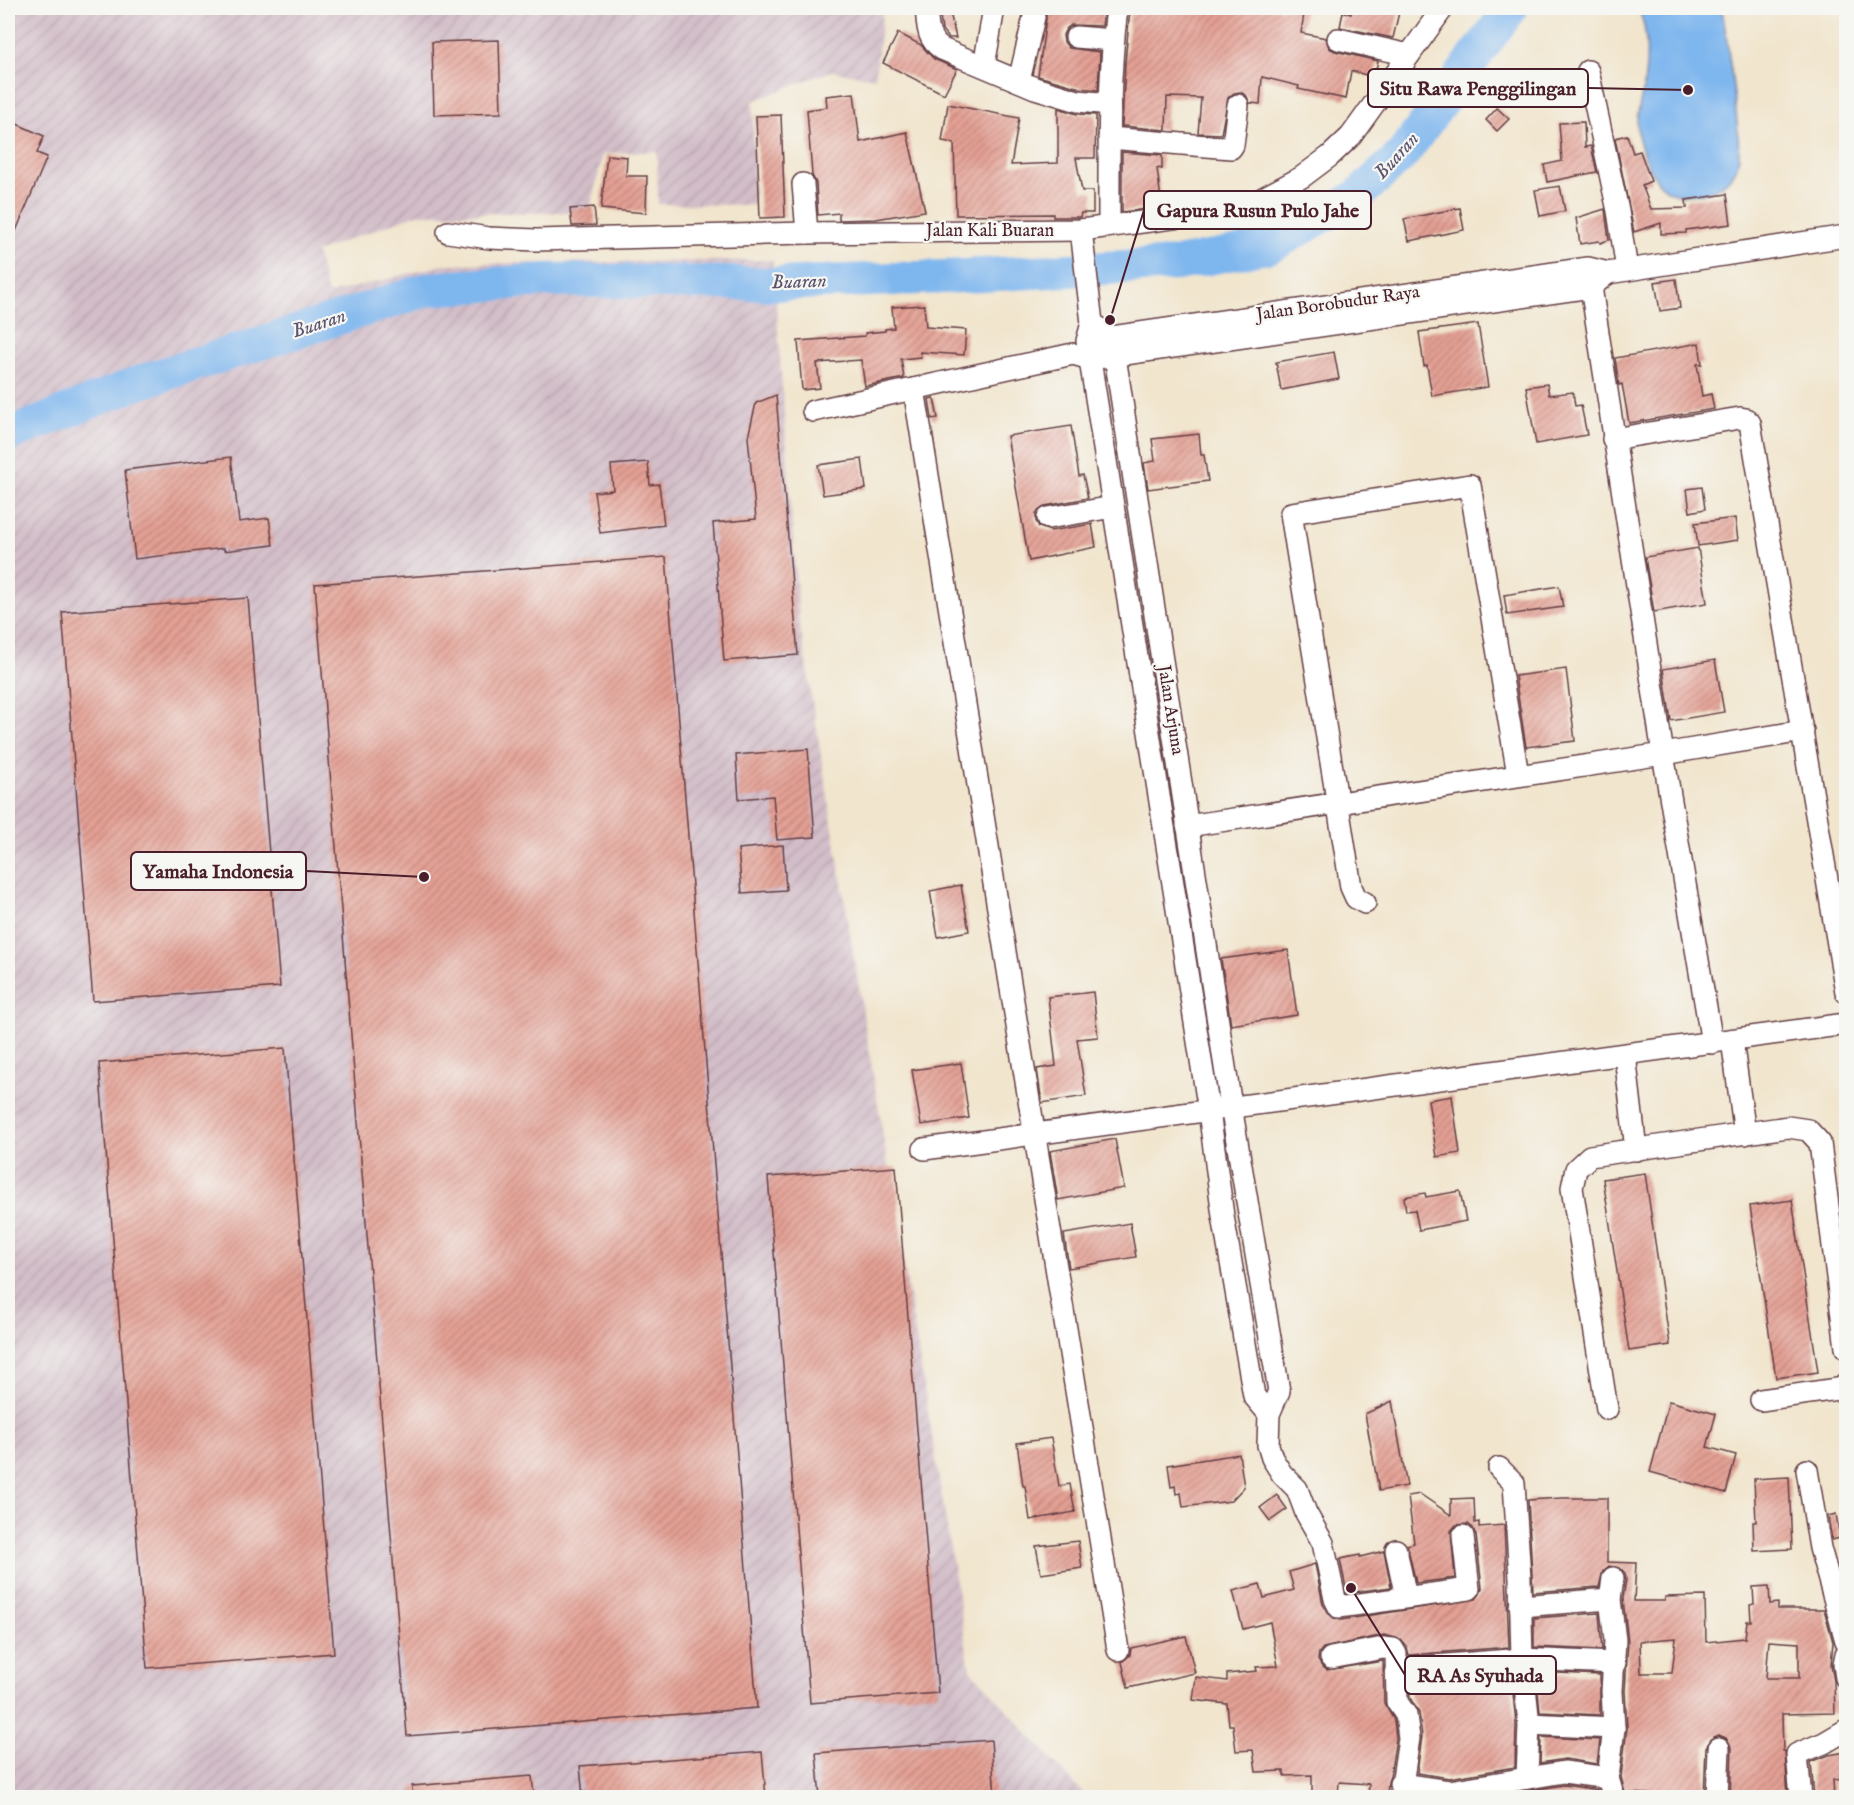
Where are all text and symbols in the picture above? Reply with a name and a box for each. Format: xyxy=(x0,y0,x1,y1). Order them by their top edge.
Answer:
callout: Situ Rawa Penggilingan xyxy=(1368,69,1588,107)
text: Situ Rawa Penggilingan xyxy=(1380,77,1577,102)
water label: Buaran xyxy=(1369,127,1425,185)
callout: Gapura Rusun Pulo Jahe xyxy=(1144,191,1371,229)
text: Gapura Rusun Pulo Jahe xyxy=(1157,199,1360,224)
street label: Jalan Kali Buaran xyxy=(924,220,1055,243)
water label: Buaran xyxy=(771,269,827,295)
street label: Jalan Borobudur Raya xyxy=(1253,281,1421,327)
water label: Buaran xyxy=(289,304,349,344)
street label: Jalan Arjuna xyxy=(1151,661,1188,757)
callout: Yamaha Indonesia xyxy=(131,852,306,890)
text: Yamaha Indonesia xyxy=(143,860,294,885)
callout: RA As Syuhada xyxy=(1405,1656,1556,1694)
text: RA As Syuhada xyxy=(1417,1664,1544,1689)

